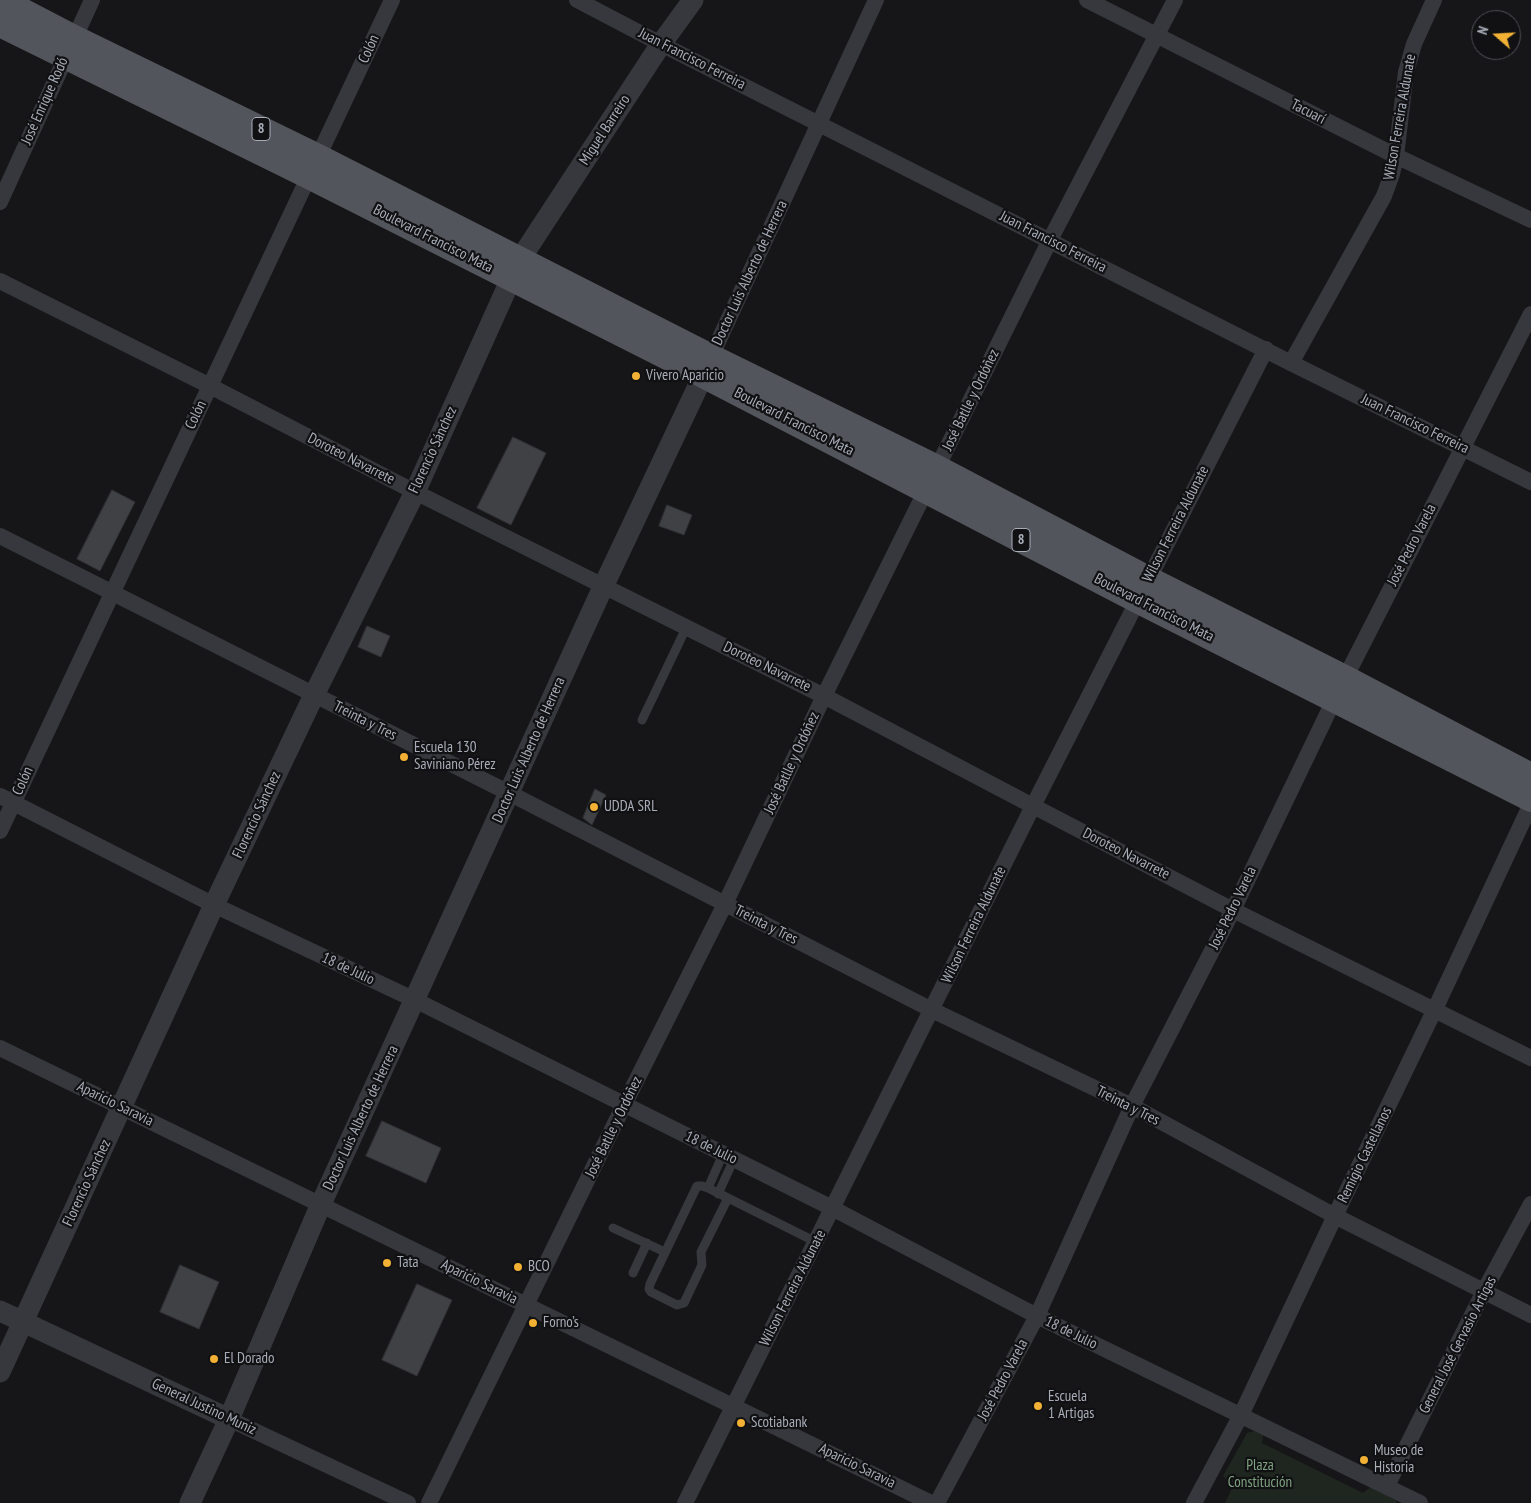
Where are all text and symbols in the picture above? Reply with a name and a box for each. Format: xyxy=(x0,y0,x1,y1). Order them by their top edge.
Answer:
north arrow xyxy=(1471,10,1521,60)
street label: Juan Francisco Ferreira xyxy=(636,24,748,94)
text: N xyxy=(1473,24,1493,37)
street label: Colón xyxy=(355,32,383,66)
street label: Wilson Ferreira Aldunate xyxy=(1380,52,1420,182)
street label: José Enrique Rodó xyxy=(18,55,72,147)
street label: Miguel Barreiro xyxy=(576,92,634,168)
street label: Tacuarí xyxy=(1288,96,1328,128)
road number: 8 xyxy=(252,118,270,140)
street label: Doctor Luis Alberto de Herrera xyxy=(709,198,791,348)
street label: Boulevard Francisco Mata xyxy=(370,201,496,277)
street label: Juan Francisco Ferreira xyxy=(997,207,1109,277)
street label: José Batlle y Ordóñez xyxy=(939,346,1003,454)
place label: Vivero Aparicio xyxy=(646,367,724,385)
marker: Vivero Aparicio xyxy=(630,370,642,382)
street label: Boulevard Francisco Mata xyxy=(731,384,857,460)
street label: Juan Francisco Ferreira xyxy=(1358,390,1472,458)
street label: Colón xyxy=(181,398,211,432)
street label: Florencio Sánchez xyxy=(405,404,461,496)
street label: Doroteo Navarrete xyxy=(305,429,397,489)
street label: Wilson Ferreira Aldunate xyxy=(1139,463,1213,585)
street label: José Pedro Varela xyxy=(1384,501,1440,589)
road number: 8 xyxy=(1012,528,1030,552)
street label: Boulevard Francisco Mata xyxy=(1091,570,1217,646)
street label: Doroteo Navarrete xyxy=(720,638,814,696)
street label: Doctor Luis Alberto de Herrera xyxy=(489,674,569,826)
street label: Treinta y Tres xyxy=(330,697,400,745)
street label: José Batlle y Ordóñez xyxy=(761,709,823,817)
place label: Escuela 130 Saviniano Pérez xyxy=(414,739,496,774)
marker: Escuela 130 Saviniano Pérez xyxy=(398,751,410,763)
street label: Colón xyxy=(9,764,37,798)
street label: Florencio Sánchez xyxy=(229,769,285,861)
place label: UDDA SRL xyxy=(604,798,657,816)
marker: UDDA SRL xyxy=(588,801,600,813)
street label: Doroteo Navarrete xyxy=(1080,824,1172,884)
street label: Wilson Ferreira Aldunate xyxy=(938,864,1010,986)
street label: José Pedro Varela xyxy=(1205,864,1261,952)
street label: Treinta y Tres xyxy=(731,901,801,949)
street label: 18 de Julio xyxy=(319,949,377,989)
street label: Doctor Luis Alberto de Herrera xyxy=(320,1043,402,1193)
street label: José Batlle y Ordóñez xyxy=(582,1073,646,1181)
street label: Aparicio Saravia xyxy=(74,1078,156,1130)
street label: Treinta y Tres xyxy=(1093,1082,1163,1130)
street label: Remigio Castellanos xyxy=(1334,1104,1396,1206)
street label: 18 de Julio xyxy=(682,1128,740,1168)
street label: Florencio Sánchez xyxy=(59,1137,115,1229)
street label: Wilson Ferreira Aldunate xyxy=(756,1227,830,1349)
place label: Tata xyxy=(397,1254,419,1272)
street label: Aparicio Saravia xyxy=(438,1256,520,1308)
marker: Tata xyxy=(381,1257,393,1269)
place label: BCO xyxy=(528,1258,550,1276)
marker: BCO xyxy=(512,1261,524,1273)
street label: General José Gervasio Artigas xyxy=(1416,1273,1500,1417)
street label: 18 de Julio xyxy=(1042,1313,1100,1353)
place label: Forno’s xyxy=(543,1314,579,1332)
marker: Forno’s xyxy=(527,1317,539,1329)
street label: José Pedro Varela xyxy=(974,1336,1032,1424)
place label: El Dorado xyxy=(224,1350,275,1368)
marker: El Dorado xyxy=(208,1353,220,1365)
street label: General Justino Muniz xyxy=(149,1375,259,1439)
place label: Escuela 1 Artigas xyxy=(1048,1388,1094,1423)
marker: Escuela 1 Artigas xyxy=(1032,1400,1044,1412)
place label: Scotiabank xyxy=(751,1414,807,1432)
marker: Scotiabank xyxy=(735,1417,747,1429)
street label: Aparicio Saravia xyxy=(816,1440,898,1492)
place label: Museo de Historia xyxy=(1374,1442,1424,1477)
marker: Museo de Historia xyxy=(1358,1454,1370,1466)
park label: Plaza Constitución xyxy=(1228,1457,1292,1492)

